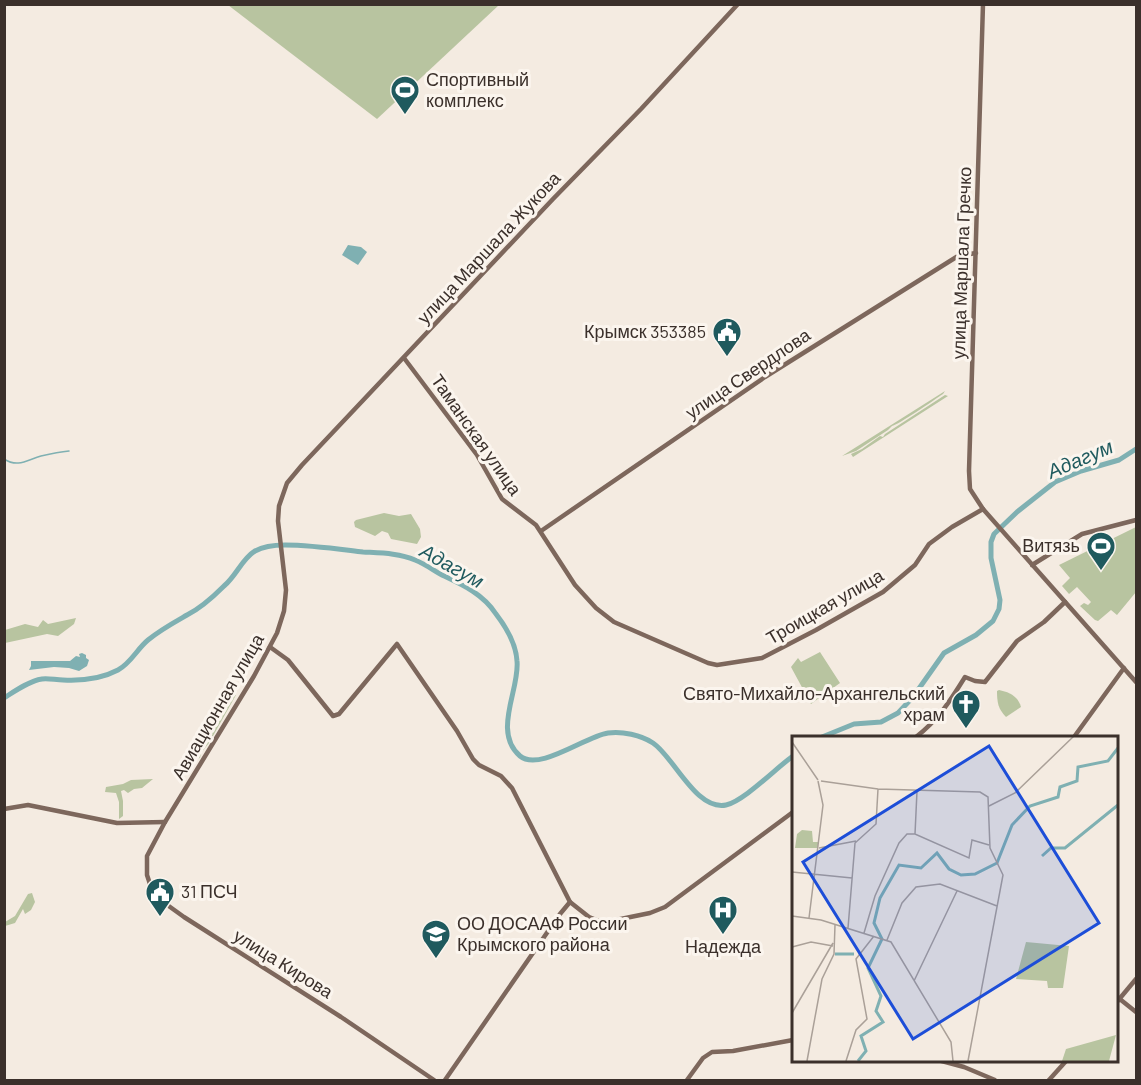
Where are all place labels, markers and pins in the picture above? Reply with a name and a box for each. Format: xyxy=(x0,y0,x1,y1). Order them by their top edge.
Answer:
place label: Спортивный комплекс xyxy=(426,68,529,111)
sports icon: Спортивный комплекс xyxy=(389,74,421,116)
public building icon: Крымск 353385 xyxy=(711,316,743,358)
place label: Крымск 353385 xyxy=(584,320,706,342)
sports icon: Витязь xyxy=(1085,530,1117,572)
place label: Витязь xyxy=(1022,534,1080,556)
place label: Свято-Михайло-Архангельский храм xyxy=(683,682,945,725)
church icon: Свято-Михайло-Архангельский храм xyxy=(950,688,982,730)
public building icon: 31 ПСЧ xyxy=(144,876,176,918)
place label: 31 ПСЧ xyxy=(181,880,237,902)
hospital icon: Надежда xyxy=(707,894,739,936)
place label: ОО ДОСААФ России Крымского района xyxy=(457,912,627,955)
school or university icon: ОО ДОСААФ России Крымского района xyxy=(420,918,452,960)
place label: Надежда xyxy=(685,935,762,957)

